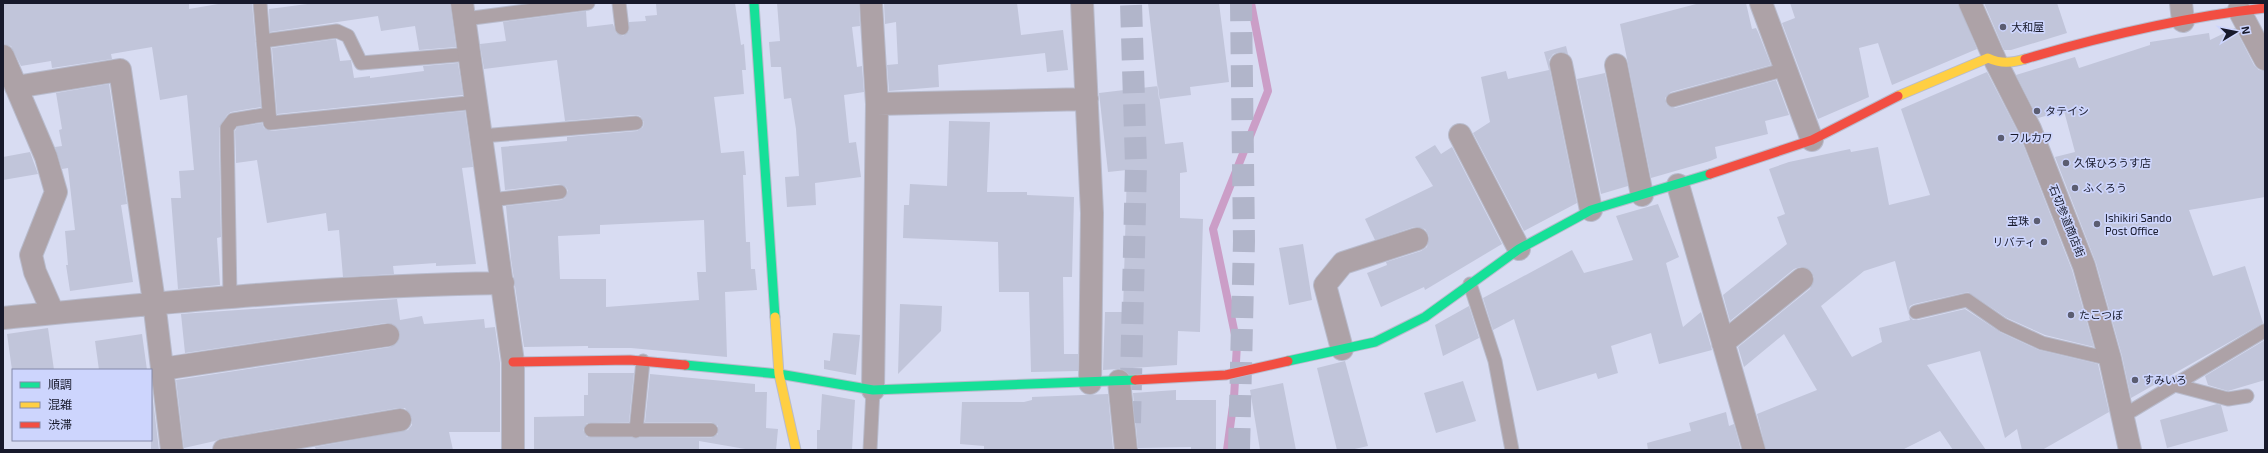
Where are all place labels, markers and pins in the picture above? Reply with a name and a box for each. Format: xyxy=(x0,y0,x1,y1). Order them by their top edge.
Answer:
place label: 大和屋 xyxy=(2011,20,2044,33)
marker: 大和屋 xyxy=(1998,22,2008,32)
place label: タテイシ xyxy=(2045,104,2089,117)
marker: タテイシ xyxy=(2032,106,2042,116)
place label: フルカワ xyxy=(2009,131,2053,144)
marker: フルカワ xyxy=(1996,133,2006,143)
place label: 久保ひろうす店 xyxy=(2074,156,2151,169)
marker: 久保ひろうす店 xyxy=(2061,158,2071,168)
place label: ふくろう xyxy=(2083,181,2127,194)
marker: ふくろう xyxy=(2070,183,2080,193)
place label: Ishikiri Sando Post Office xyxy=(2105,211,2172,237)
place label: 宝珠 xyxy=(2007,214,2029,227)
marker: 宝珠 xyxy=(2032,216,2042,226)
marker: Ishikiri Sando Post Office xyxy=(2092,219,2102,229)
place label: リバティ xyxy=(1993,235,2036,248)
marker: リバティ xyxy=(2039,237,2049,247)
place label: たこつぼ xyxy=(2079,308,2123,321)
marker: たこつぼ xyxy=(2066,310,2076,320)
place label: すみいろ xyxy=(2143,373,2187,386)
marker: すみいろ xyxy=(2130,375,2140,385)

